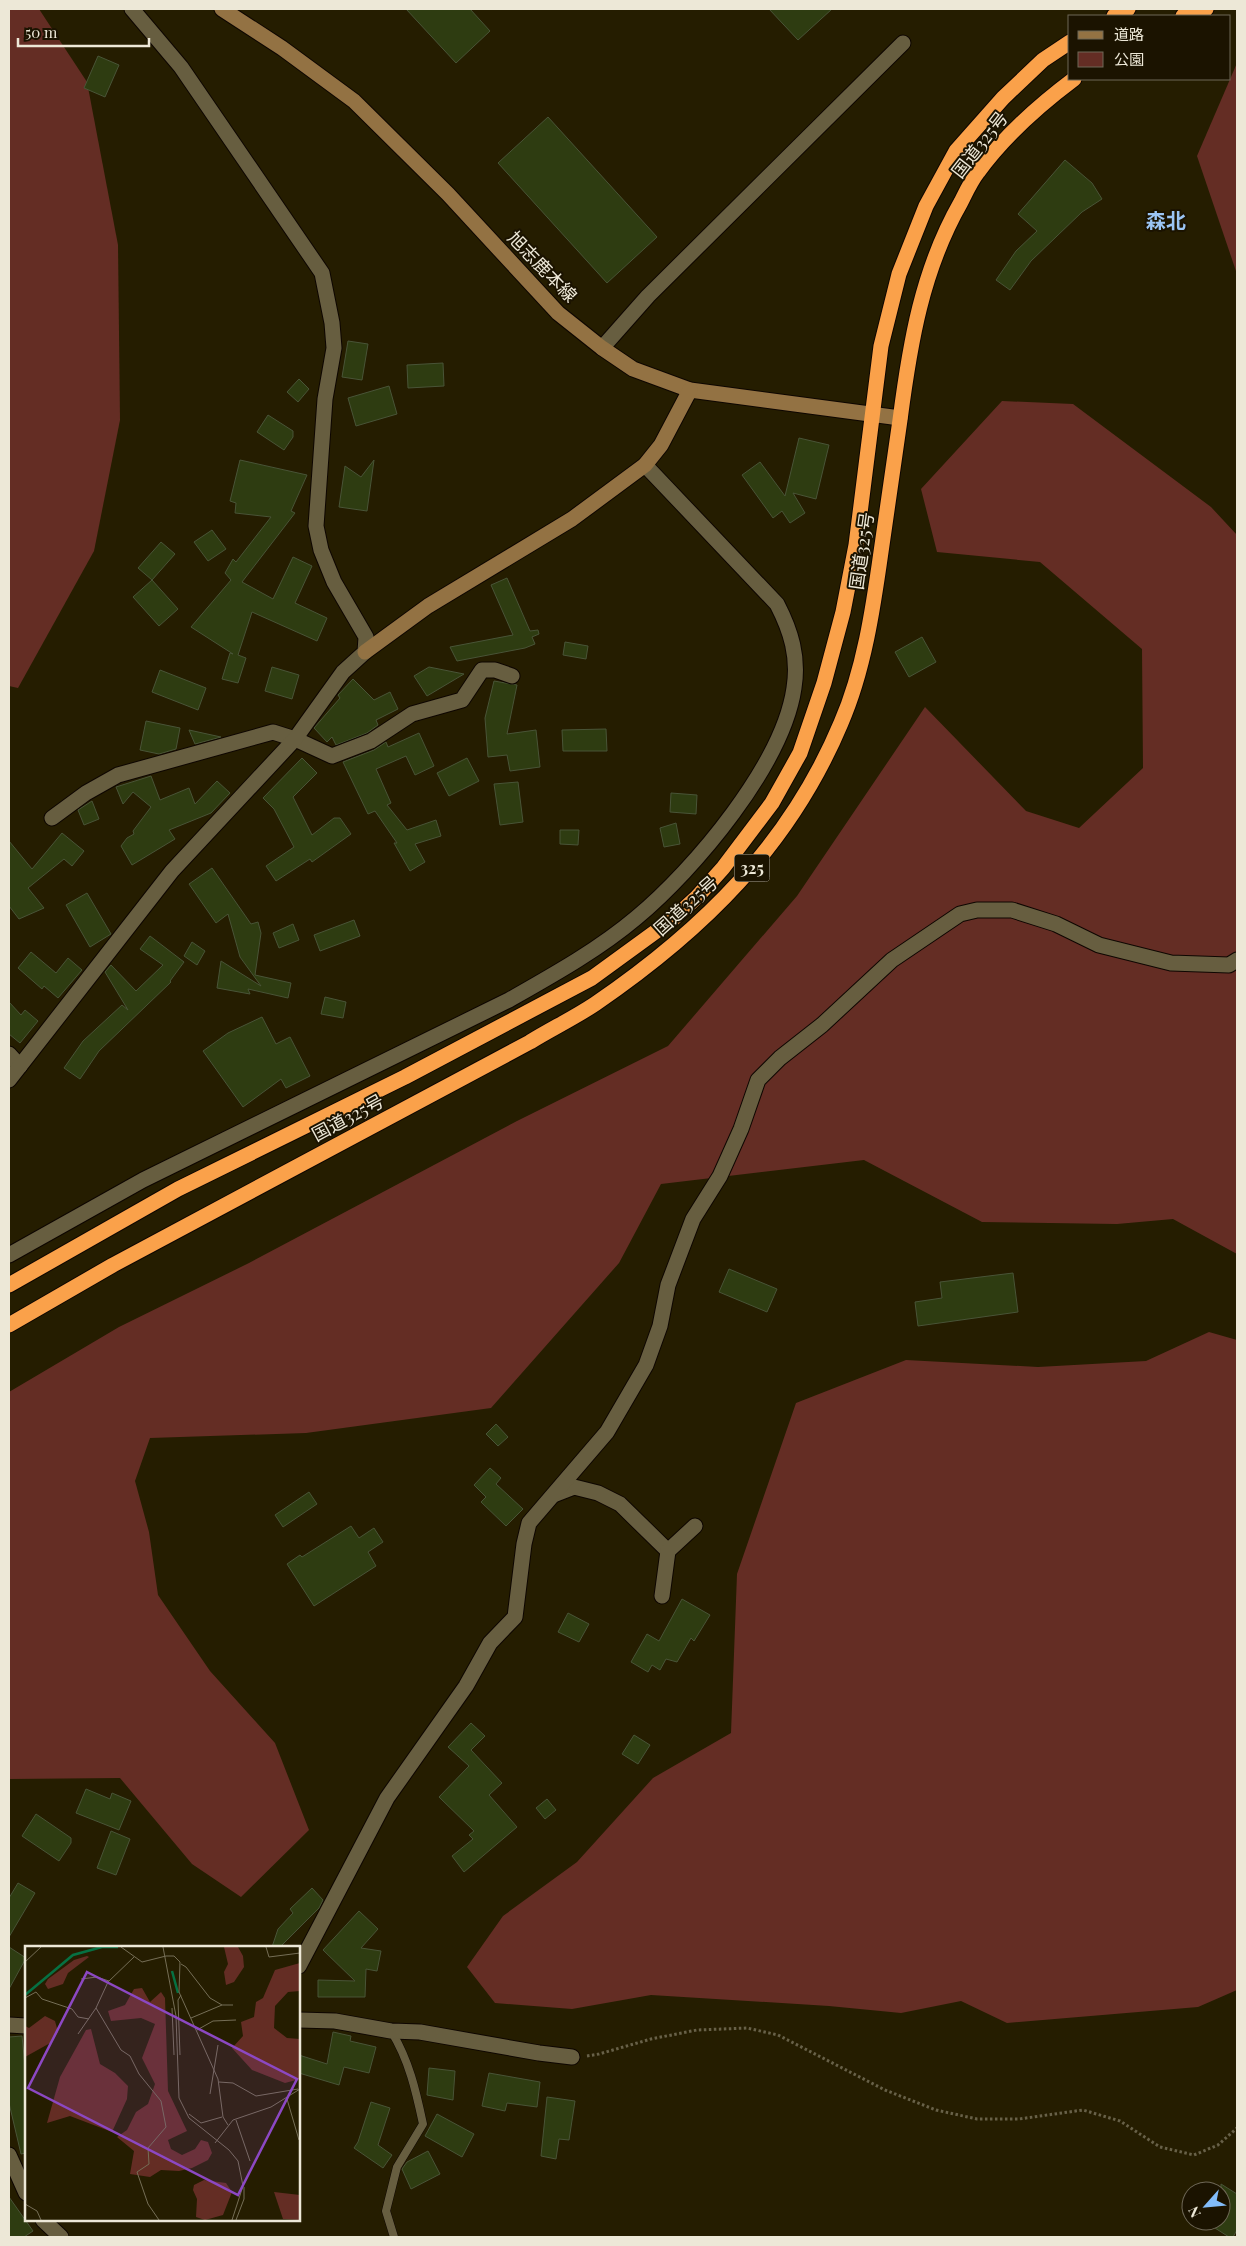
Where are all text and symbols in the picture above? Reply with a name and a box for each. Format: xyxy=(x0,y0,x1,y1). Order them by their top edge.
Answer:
scale bar xyxy=(18,15,149,47)
legend xyxy=(1068,15,1231,80)
text: 50 m xyxy=(25,22,58,42)
text: 道路 xyxy=(1114,24,1144,44)
text: 公園 xyxy=(1114,49,1144,69)
street label: 国道325号 xyxy=(946,106,1013,183)
district label: 森北 xyxy=(1146,206,1186,233)
street label: 旭志鹿本線 xyxy=(503,226,583,307)
street label: 国道325号 xyxy=(844,510,878,591)
road number: 325 xyxy=(734,854,770,881)
street label: 国道325号 xyxy=(648,870,722,940)
street label: 国道325号 xyxy=(307,1088,388,1146)
inset map xyxy=(25,1946,300,2221)
north arrow xyxy=(1181,2181,1231,2231)
text: N xyxy=(1183,2203,1205,2221)

